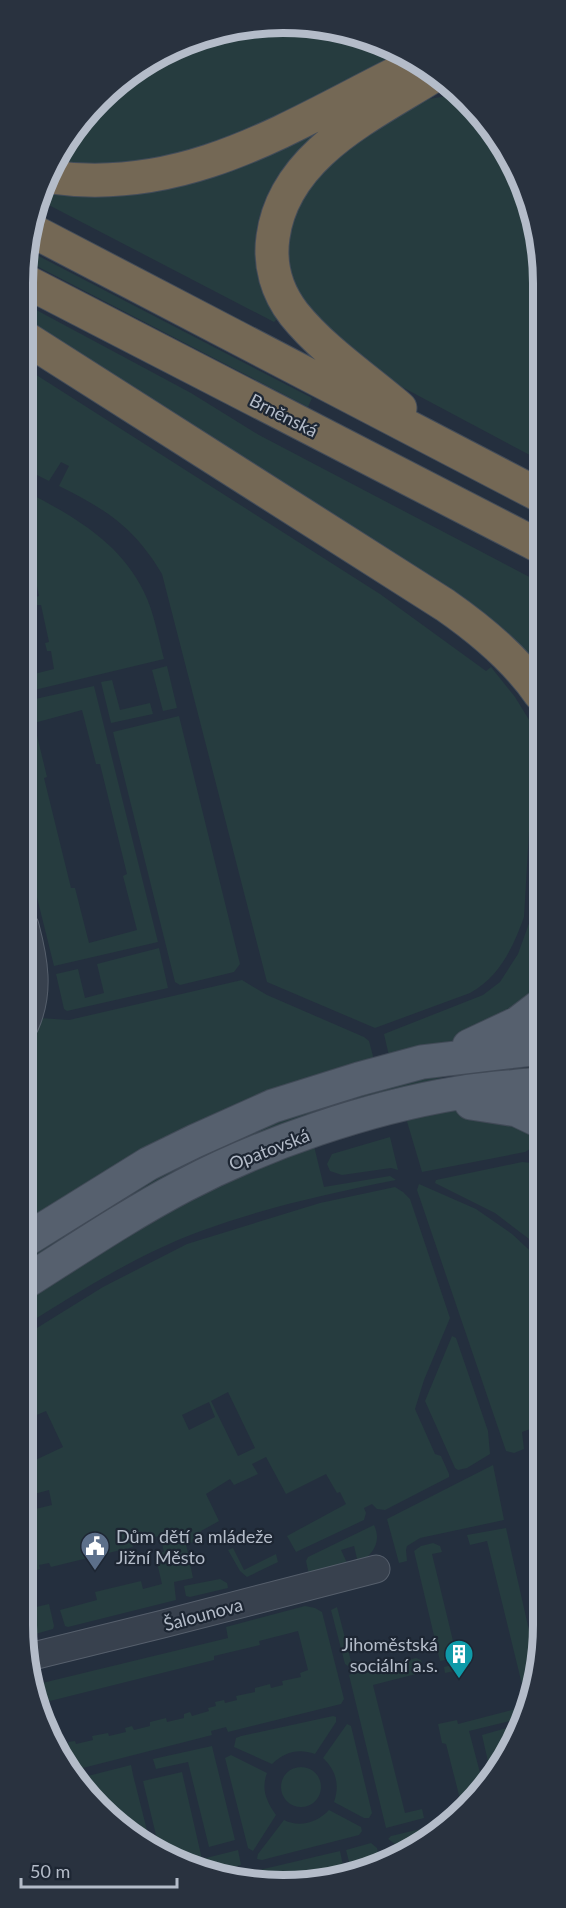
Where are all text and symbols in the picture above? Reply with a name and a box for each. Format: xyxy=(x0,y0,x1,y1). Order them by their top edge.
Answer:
street label: Brněnská xyxy=(246,389,322,441)
street label: Opatovská xyxy=(226,1124,312,1174)
place label: Dům dětí a mládeže Jižní Město xyxy=(116,1525,273,1568)
public building icon: Dům dětí a mládeže Jižní Město xyxy=(79,1530,111,1572)
street label: Šalounova xyxy=(161,1593,245,1635)
place label: Jihoměstská sociální a.s. xyxy=(342,1633,438,1676)
building icon: Jihoměstská sociální a.s. xyxy=(443,1638,475,1680)
scale bar xyxy=(21,1851,177,1889)
text: 50 m xyxy=(30,1860,70,1882)

